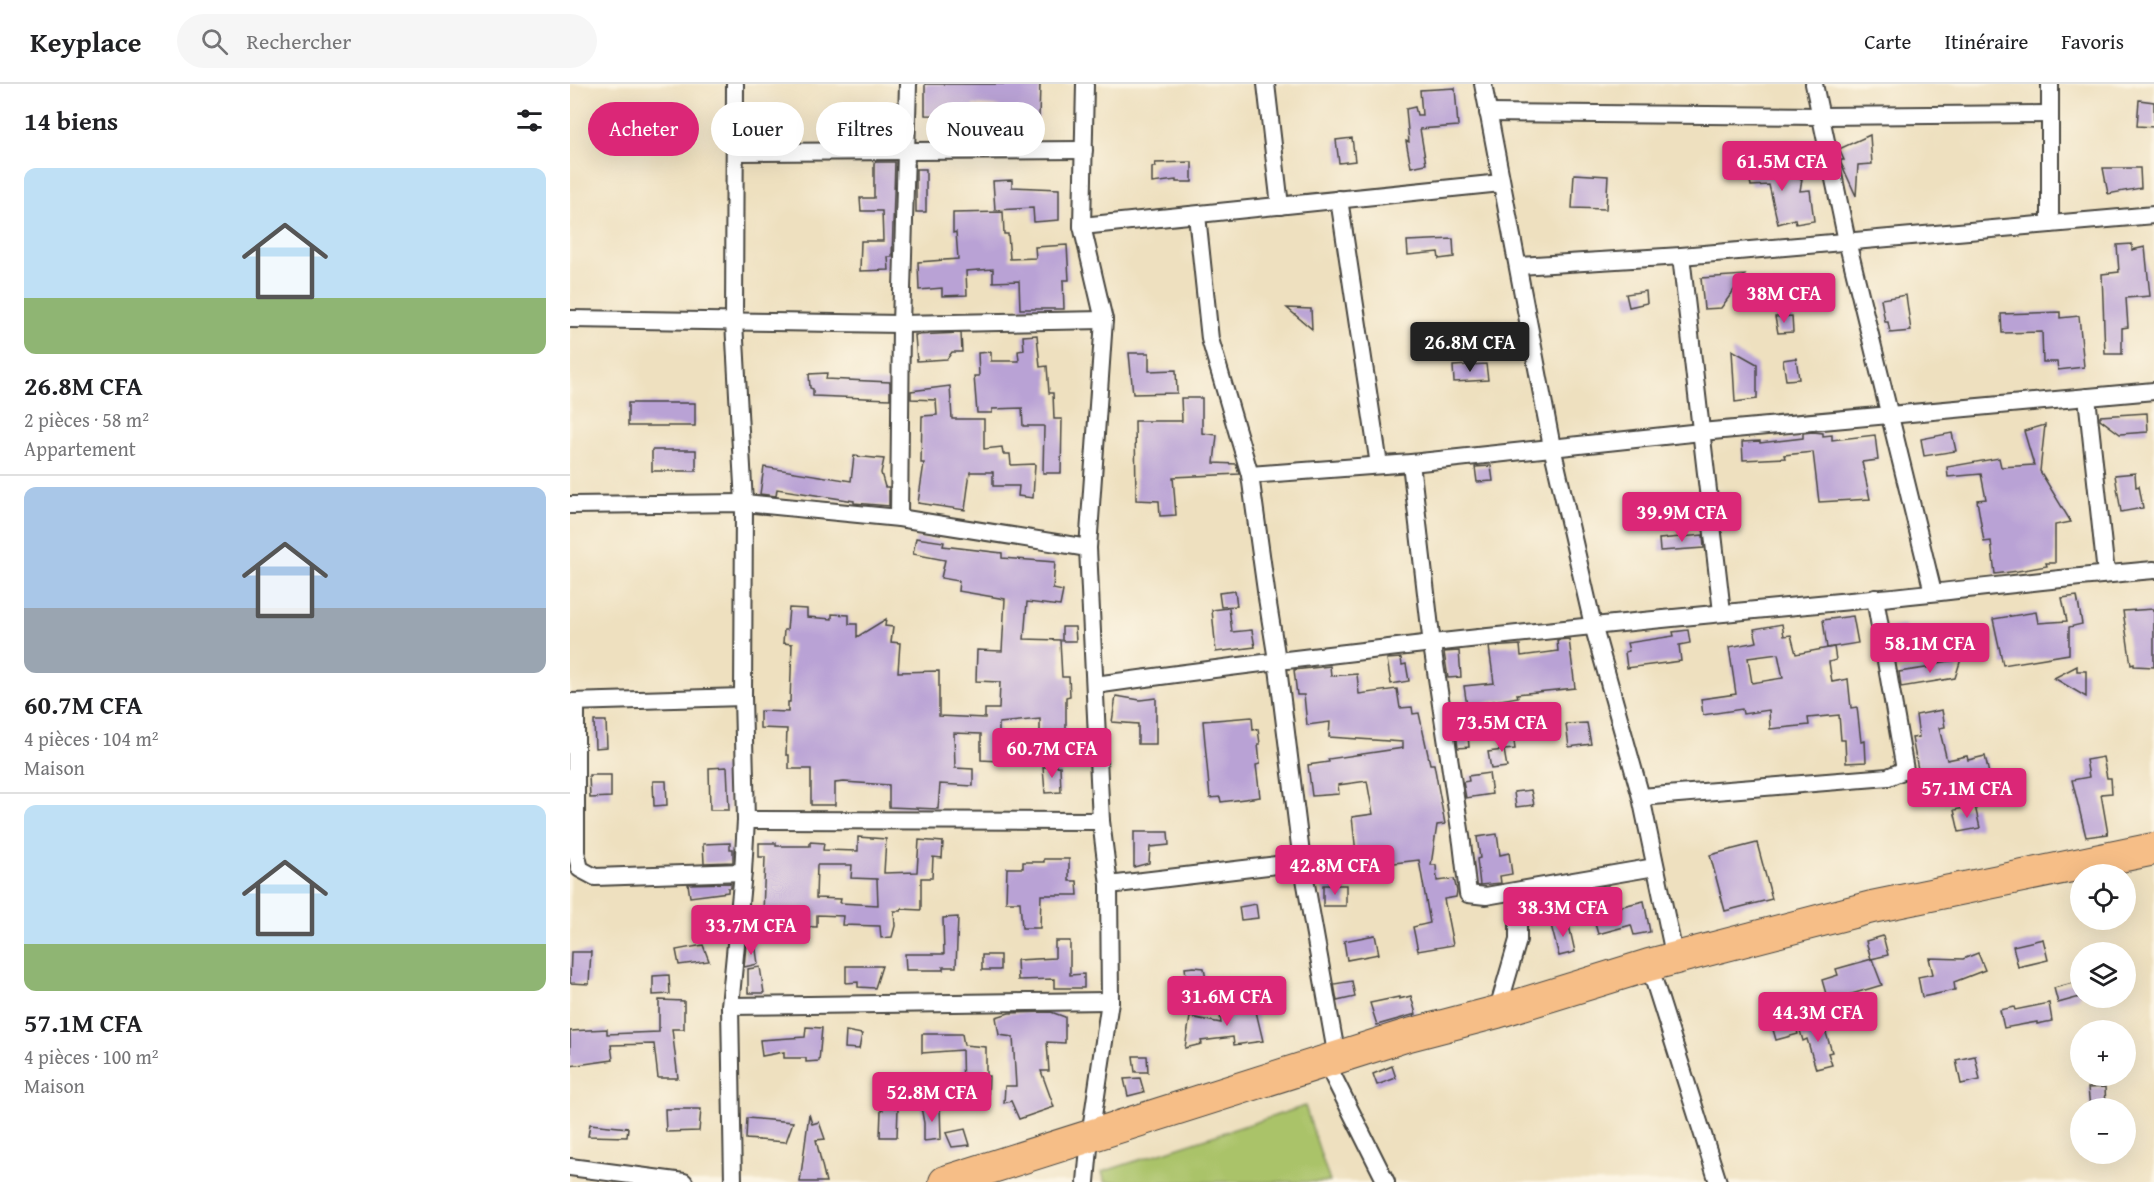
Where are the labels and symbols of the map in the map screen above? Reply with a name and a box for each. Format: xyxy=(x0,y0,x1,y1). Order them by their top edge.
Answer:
pin: 61.5M CFA xyxy=(1713,141,1851,192)
pin: 38M CFA xyxy=(1729,273,1839,324)
pin: 26.8M CFA xyxy=(1401,322,1539,373)
pin: 39.9M CFA xyxy=(1613,492,1751,543)
pin: 58.1M CFA xyxy=(1861,623,1999,674)
pin: 73.5M CFA xyxy=(1433,702,1571,753)
pin: 60.7M CFA xyxy=(983,728,1121,779)
pin: 57.1M CFA xyxy=(1898,768,2036,819)
pin: 42.8M CFA xyxy=(1266,845,1404,896)
pin: 38.3M CFA xyxy=(1494,887,1632,938)
pin: 33.7M CFA xyxy=(682,905,820,956)
pin: 31.6M CFA xyxy=(1158,976,1296,1027)
pin: 44.3M CFA xyxy=(1749,992,1887,1043)
pin: 52.8M CFA xyxy=(863,1072,1001,1123)

